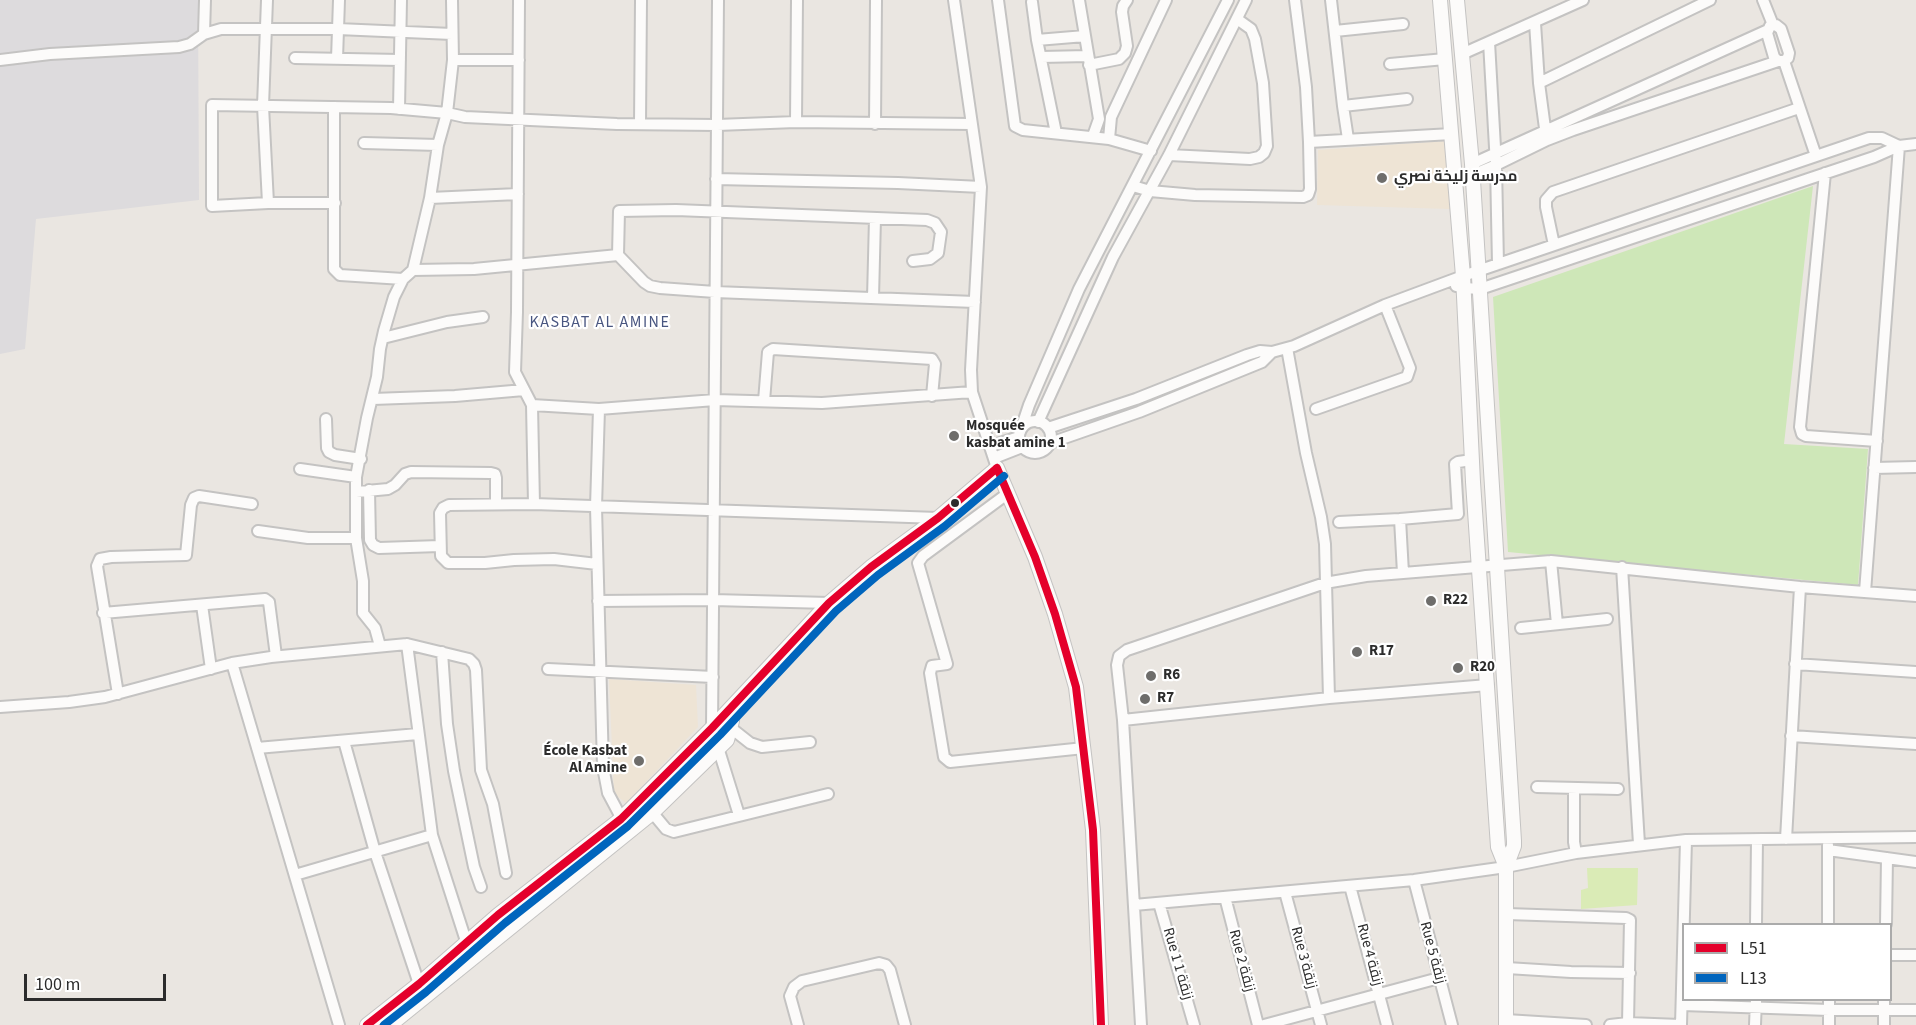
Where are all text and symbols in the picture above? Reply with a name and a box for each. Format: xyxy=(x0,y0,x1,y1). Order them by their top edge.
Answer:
place label: مدرسة زليخة نصري xyxy=(1394,169,1517,187)
marker: مدرسة زليخة نصري xyxy=(1375,171,1389,185)
district label: KASBAT AL AMINE xyxy=(530,313,670,333)
place label: Mosquée kasbat amine 1 xyxy=(966,418,1066,453)
marker: Mosquée kasbat amine 1 xyxy=(947,429,961,443)
unlabelled marker xyxy=(949,497,961,509)
place label: R22 xyxy=(1443,592,1468,610)
marker: R22 xyxy=(1424,594,1438,608)
place label: R17 xyxy=(1369,643,1394,661)
marker: R17 xyxy=(1350,645,1364,659)
place label: R20 xyxy=(1470,659,1495,677)
marker: R20 xyxy=(1451,661,1465,675)
place label: R6 xyxy=(1163,667,1180,685)
marker: R6 xyxy=(1144,669,1158,683)
place label: R7 xyxy=(1157,690,1174,708)
marker: R7 xyxy=(1138,692,1152,706)
place label: École Kasbat Al Amine xyxy=(543,743,627,778)
marker: École Kasbat Al Amine xyxy=(632,754,646,768)
street label: Rue 5 زنقة xyxy=(1415,920,1449,986)
street label: Rue 4 زنقة xyxy=(1352,922,1386,988)
legend xyxy=(1682,923,1892,1001)
street label: Rue 3 زنقة xyxy=(1286,925,1320,991)
street label: Rue 1 زنقة 1 xyxy=(1158,926,1196,1002)
street label: Rue 2 زنقة xyxy=(1224,928,1258,994)
text: L51 xyxy=(1740,936,1767,961)
scale bar xyxy=(27,962,170,1000)
text: L13 xyxy=(1740,966,1767,991)
text: 100 m xyxy=(35,972,80,997)

